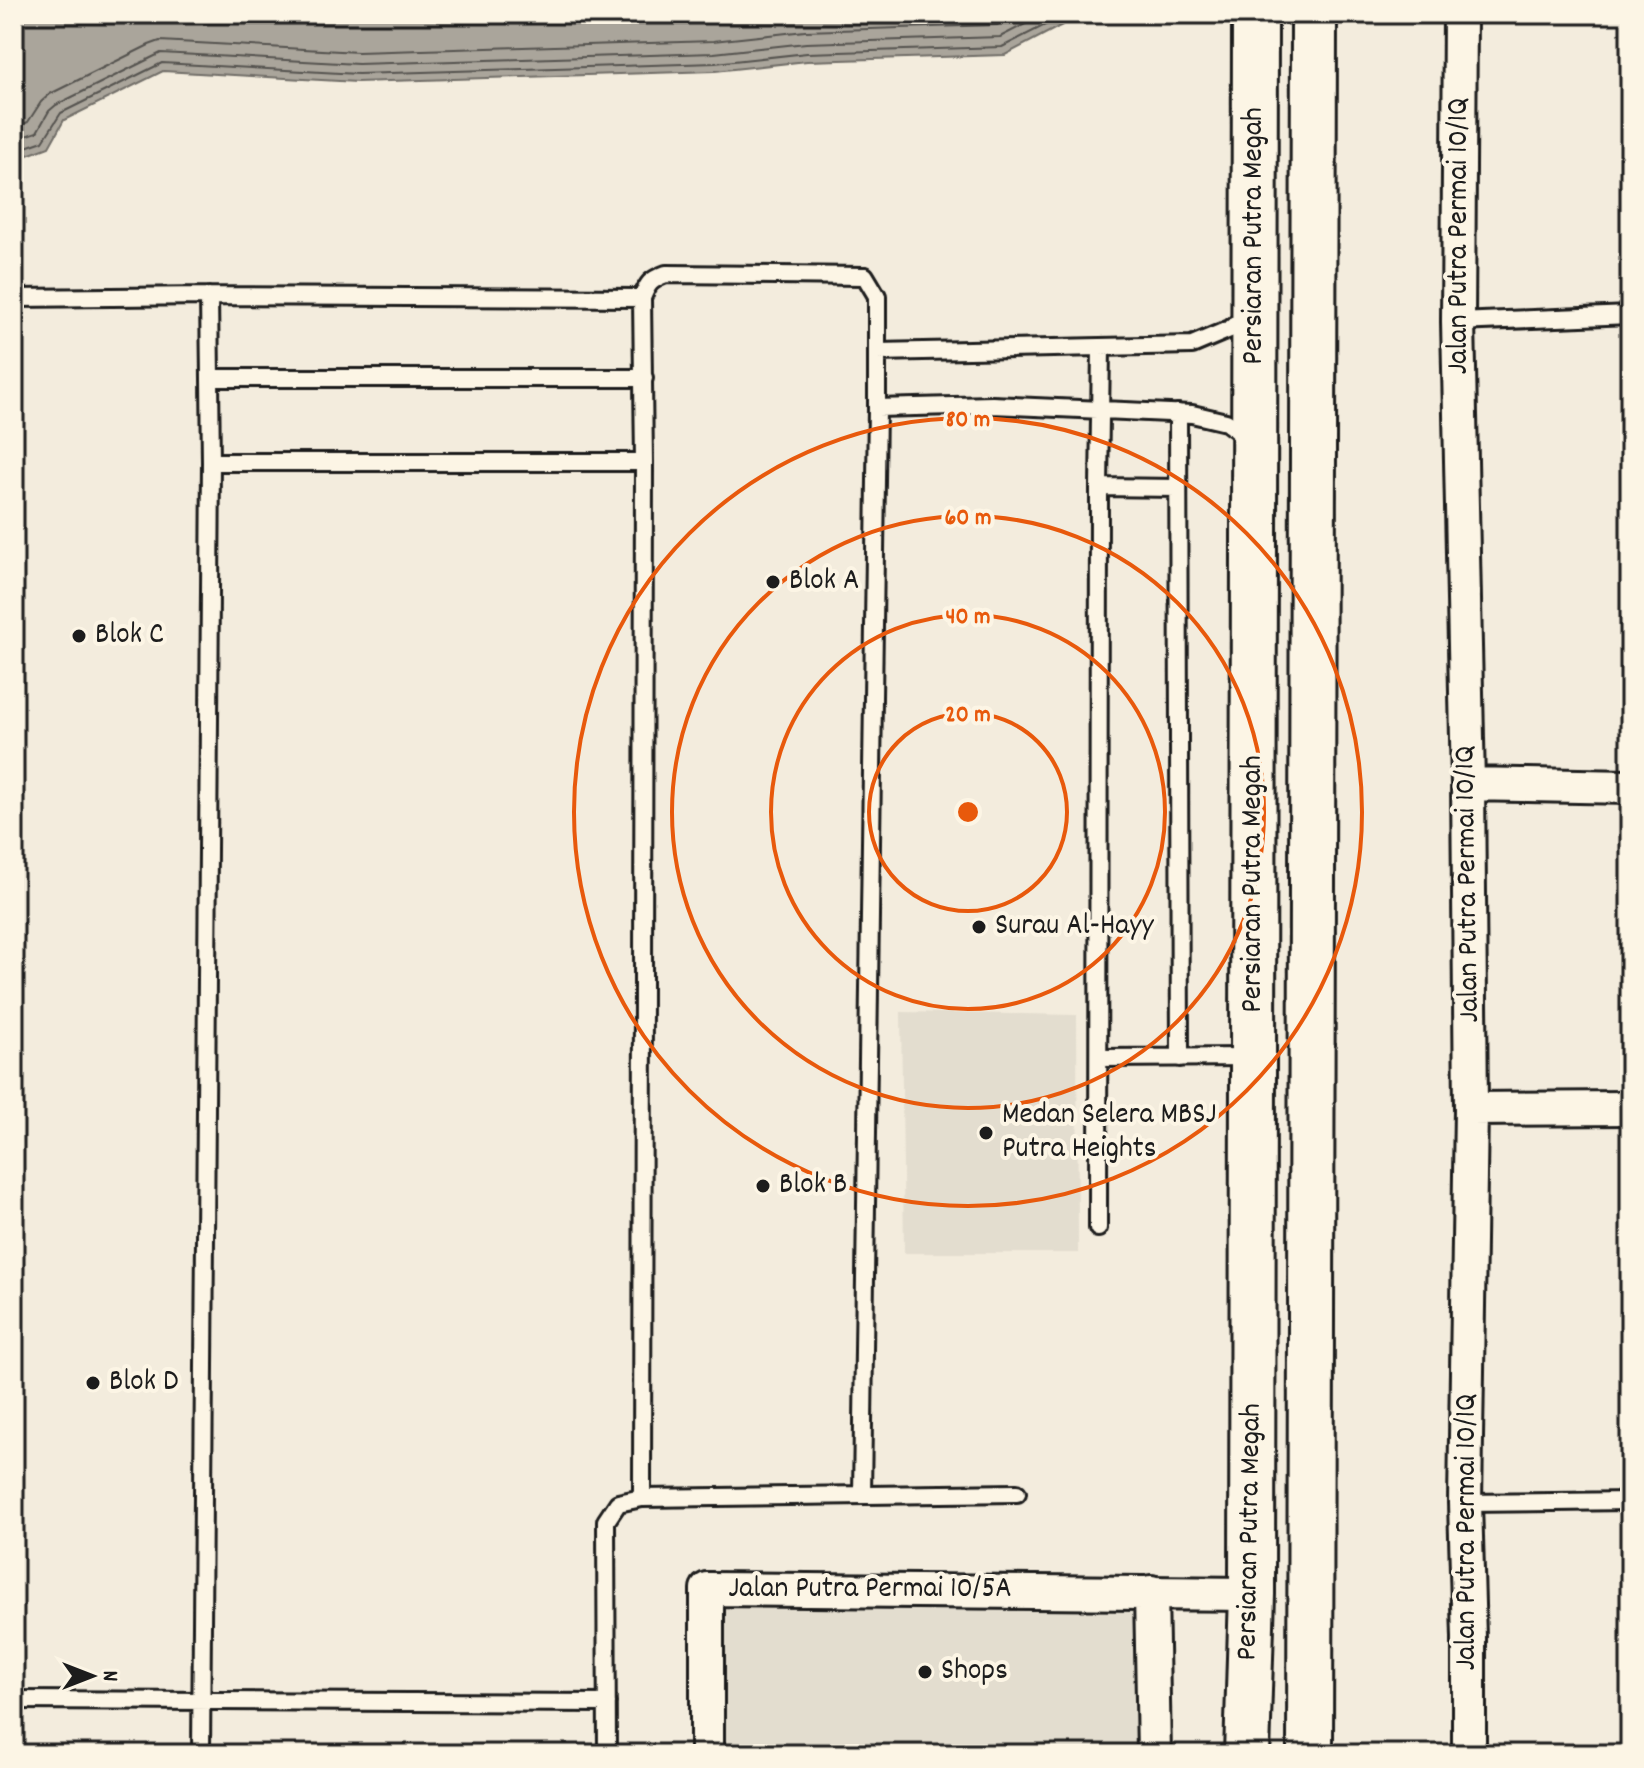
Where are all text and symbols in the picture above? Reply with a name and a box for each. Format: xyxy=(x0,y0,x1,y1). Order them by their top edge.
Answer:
street label: Jalan Putra Permai 10/1Q xyxy=(1439,97,1482,375)
street label: Persiaran Putra Megah xyxy=(1234,107,1277,365)
text: 80 m xyxy=(946,404,990,438)
text: 60 m xyxy=(945,502,991,536)
place label: Blok A xyxy=(789,561,859,604)
marker: Blok A xyxy=(764,573,782,591)
text: 40 m xyxy=(945,601,991,635)
place label: Blok C xyxy=(95,615,164,658)
marker: Blok C xyxy=(70,627,88,645)
text: 20 m xyxy=(945,699,991,733)
street label: Jalan Putra Permai 10/1Q xyxy=(1445,745,1493,1023)
street label: Persiaran Putra Megah xyxy=(1233,755,1276,1013)
centre of rings xyxy=(954,798,982,826)
place label: Surau Al-Hayy xyxy=(995,906,1155,949)
marker: Surau Al-Hayy xyxy=(970,918,988,936)
place label: Medan Selera MBSJ Putra Heights xyxy=(1002,1095,1216,1172)
marker: Medan Selera MBSJ Putra Heights xyxy=(977,1124,995,1142)
place label: Blok B xyxy=(779,1165,847,1208)
marker: Blok B xyxy=(754,1177,772,1195)
place label: Blok D xyxy=(109,1362,178,1405)
marker: Blok D xyxy=(84,1374,102,1392)
street label: Jalan Putra Permai 10/1Q xyxy=(1447,1393,1490,1671)
street label: Persiaran Putra Megah xyxy=(1227,1403,1275,1661)
street label: Jalan Putra Permai 10/5A xyxy=(728,1569,1012,1612)
north arrow xyxy=(52,1636,132,1716)
place label: Shops xyxy=(941,1651,1008,1694)
marker: Shops xyxy=(916,1663,934,1681)
text: N xyxy=(93,1671,124,1682)

